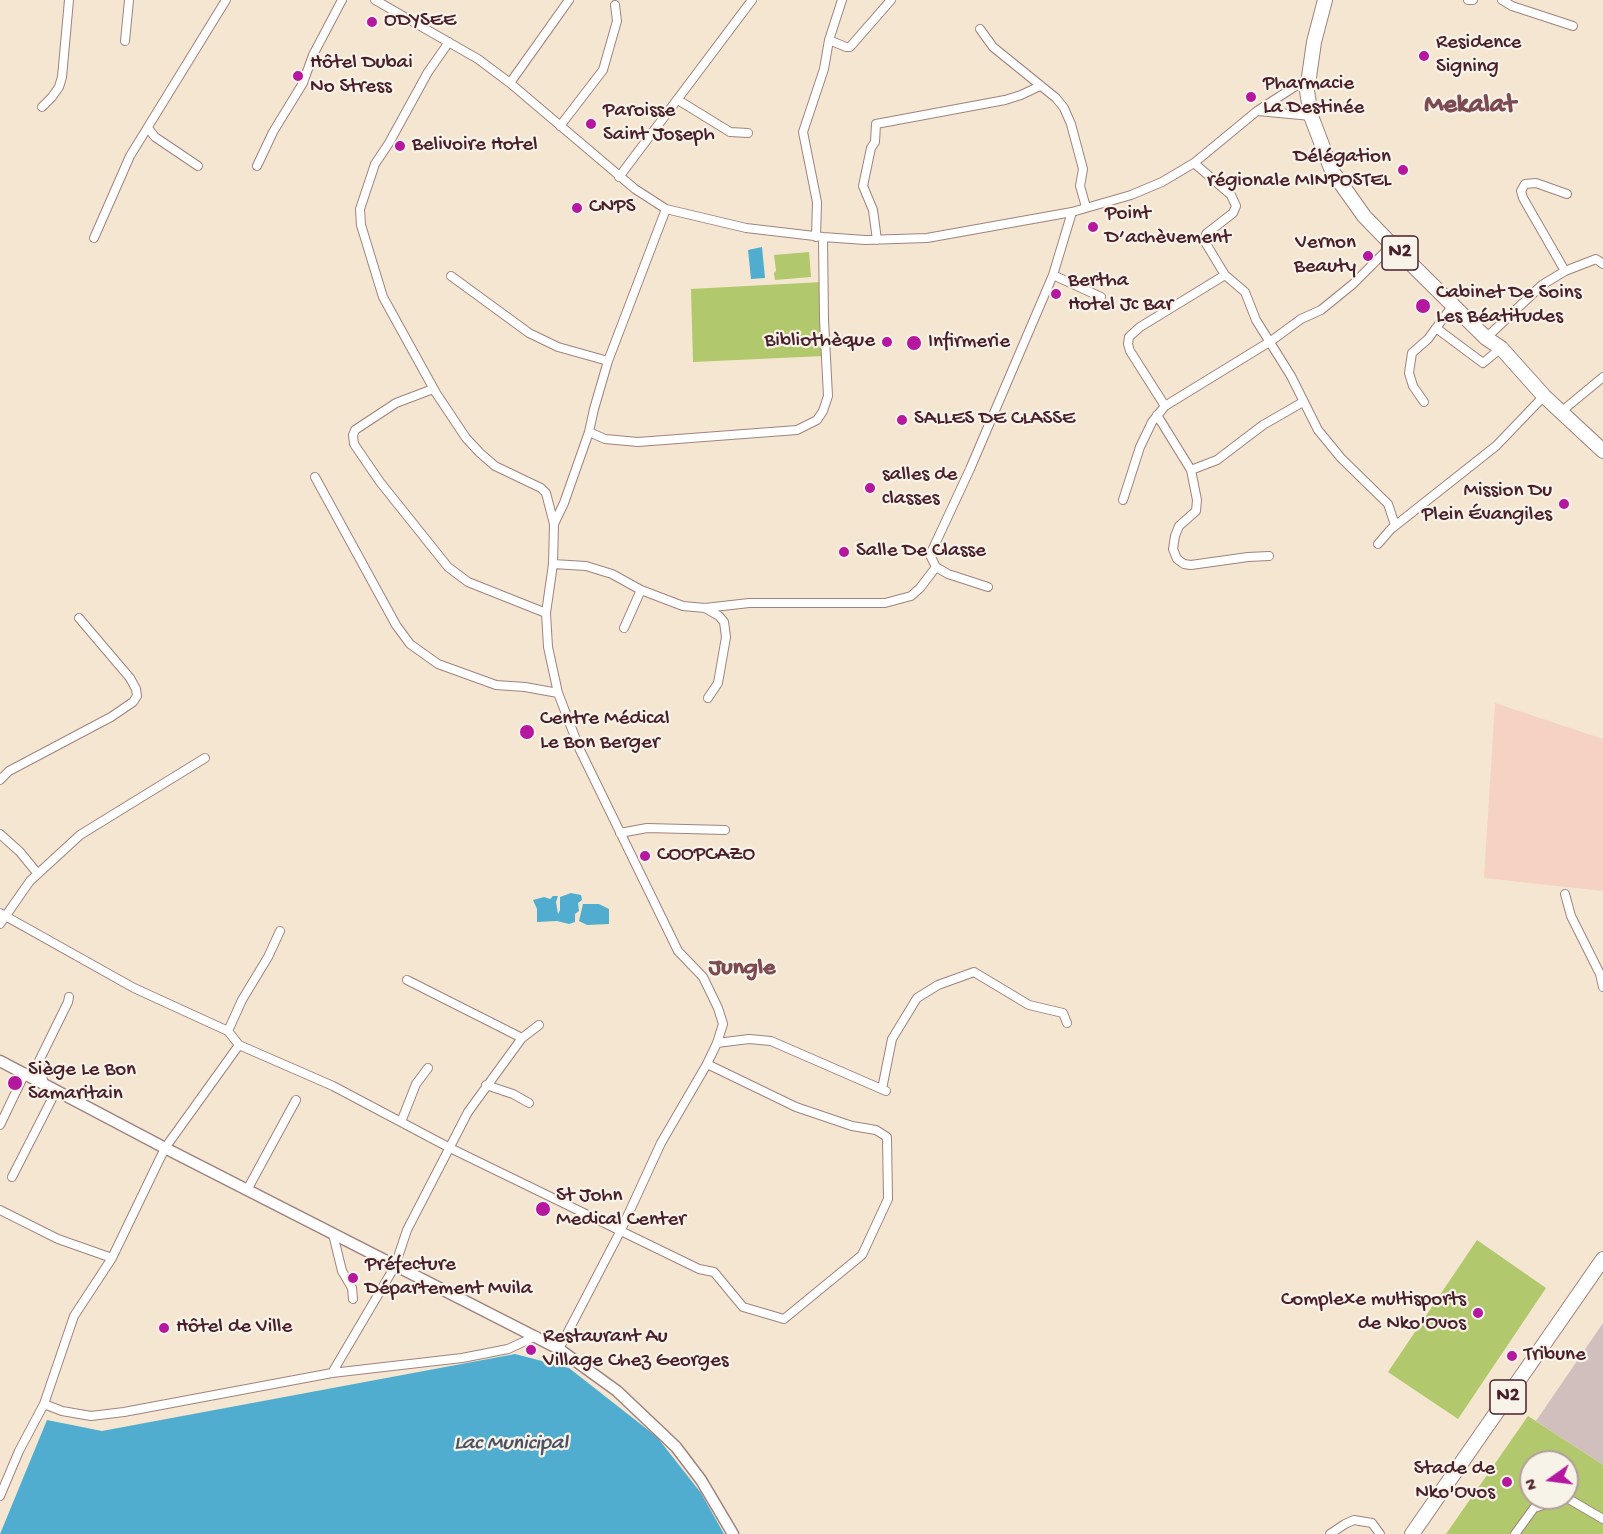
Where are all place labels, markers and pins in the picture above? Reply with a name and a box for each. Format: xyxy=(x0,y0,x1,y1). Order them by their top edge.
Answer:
place label: ODYSEE xyxy=(384,9,456,35)
marker: ODYSEE xyxy=(365,15,379,29)
place label: Residence Signing xyxy=(1436,31,1521,81)
marker: Residence Signing xyxy=(1417,49,1431,63)
place label: Hôtel Dubai No Stress xyxy=(310,51,413,101)
marker: Hôtel Dubai No Stress xyxy=(291,69,305,83)
place label: Pharmacie La Destinée xyxy=(1263,72,1364,122)
marker: Pharmacie La Destinée xyxy=(1244,90,1258,104)
place label: Paroisse Saint Joseph xyxy=(603,99,715,149)
marker: Paroisse Saint Joseph xyxy=(584,117,598,131)
place label: Belivoire Hotel xyxy=(412,133,538,159)
marker: Belivoire Hotel xyxy=(393,139,407,153)
place label: Délégation régionale MINPOSTEL xyxy=(1207,145,1391,195)
marker: Délégation régionale MINPOSTEL xyxy=(1396,163,1410,177)
place label: CNPS xyxy=(589,195,635,221)
marker: CNPS xyxy=(570,201,584,215)
place label: Point D’achèvement xyxy=(1105,202,1231,252)
marker: Point D’achèvement xyxy=(1086,220,1100,234)
place label: Vernon Beauty xyxy=(1294,231,1356,281)
marker: Vernon Beauty xyxy=(1361,249,1375,263)
place label: Bertha Hotel Jc Bar xyxy=(1068,269,1173,319)
place label: Cabinet De Soins Les Béatitudes xyxy=(1436,281,1581,331)
marker: Bertha Hotel Jc Bar xyxy=(1049,287,1063,301)
marker: Cabinet De Soins Les Béatitudes xyxy=(1414,297,1432,315)
place label: Bibliothèque xyxy=(765,329,875,355)
place label: Infirmerie xyxy=(928,330,1010,356)
marker: Infirmerie xyxy=(905,334,923,352)
marker: Bibliothèque xyxy=(880,335,894,349)
place label: SALLES DE CLASSE xyxy=(914,407,1075,433)
marker: SALLES DE CLASSE xyxy=(895,413,909,427)
place label: salles de classes xyxy=(882,463,957,513)
place label: Mission Du Plein Évangiles xyxy=(1422,479,1552,529)
marker: salles de classes xyxy=(863,481,877,495)
marker: Mission Du Plein Évangiles xyxy=(1557,497,1571,511)
place label: Salle De Classe xyxy=(856,539,986,565)
marker: Salle De Classe xyxy=(837,545,851,559)
place label: Centre Médical Le Bon Berger xyxy=(540,707,670,757)
marker: Centre Médical Le Bon Berger xyxy=(518,723,536,741)
place label: COOPCAZO xyxy=(657,843,755,869)
marker: COOPCAZO xyxy=(638,849,652,863)
place label: Siège Le Bon Samaritain xyxy=(28,1058,136,1108)
marker: Siège Le Bon Samaritain xyxy=(6,1074,24,1092)
place label: St John Medical Center xyxy=(556,1184,686,1234)
marker: St John Medical Center xyxy=(534,1200,552,1218)
place label: Préfecture Département Mvila xyxy=(365,1253,532,1303)
marker: Préfecture Département Mvila xyxy=(346,1271,360,1285)
place label: Complexe multisports de Nko'Ovos xyxy=(1281,1288,1466,1338)
marker: Complexe multisports de Nko'Ovos xyxy=(1471,1306,1485,1320)
place label: Hôtel de Ville xyxy=(176,1315,292,1341)
marker: Hôtel de Ville xyxy=(157,1321,171,1335)
place label: Restaurant Au Village Chez Georges xyxy=(543,1325,729,1375)
marker: Restaurant Au Village Chez Georges xyxy=(524,1343,538,1357)
place label: Tribune xyxy=(1524,1343,1586,1369)
marker: Tribune xyxy=(1505,1349,1519,1363)
place label: Stade de Nko'Ovos xyxy=(1414,1457,1495,1507)
marker: Stade de Nko'Ovos xyxy=(1500,1475,1514,1489)

